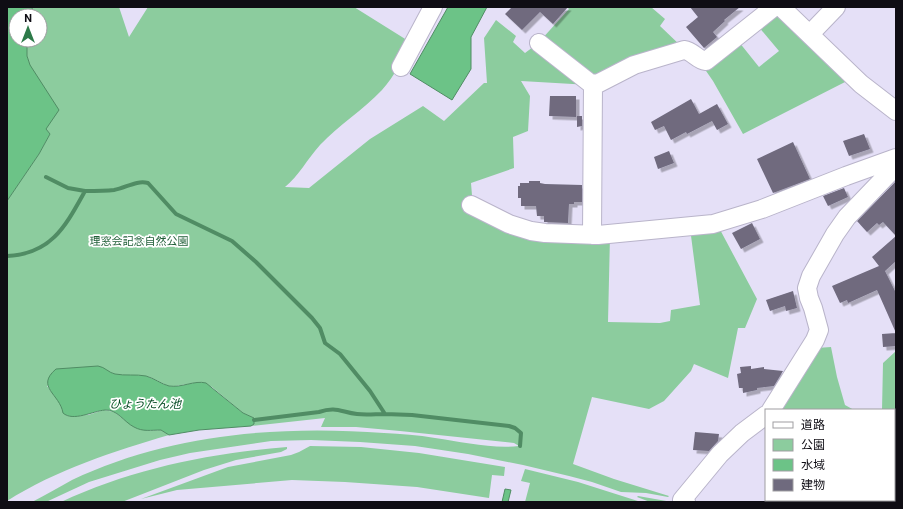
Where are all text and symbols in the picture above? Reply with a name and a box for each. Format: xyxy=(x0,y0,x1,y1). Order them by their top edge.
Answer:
north arrow xyxy=(8,8,48,48)
text: N xyxy=(24,12,32,25)
park label: 理窓会記念自然公園 xyxy=(90,235,189,248)
water label: ひょうたん池 xyxy=(109,397,182,411)
legend xyxy=(765,409,895,501)
text: 道路 xyxy=(801,418,825,432)
text: 公園 xyxy=(801,438,825,452)
text: 水域 xyxy=(801,458,825,472)
text: 建物 xyxy=(801,478,825,492)

